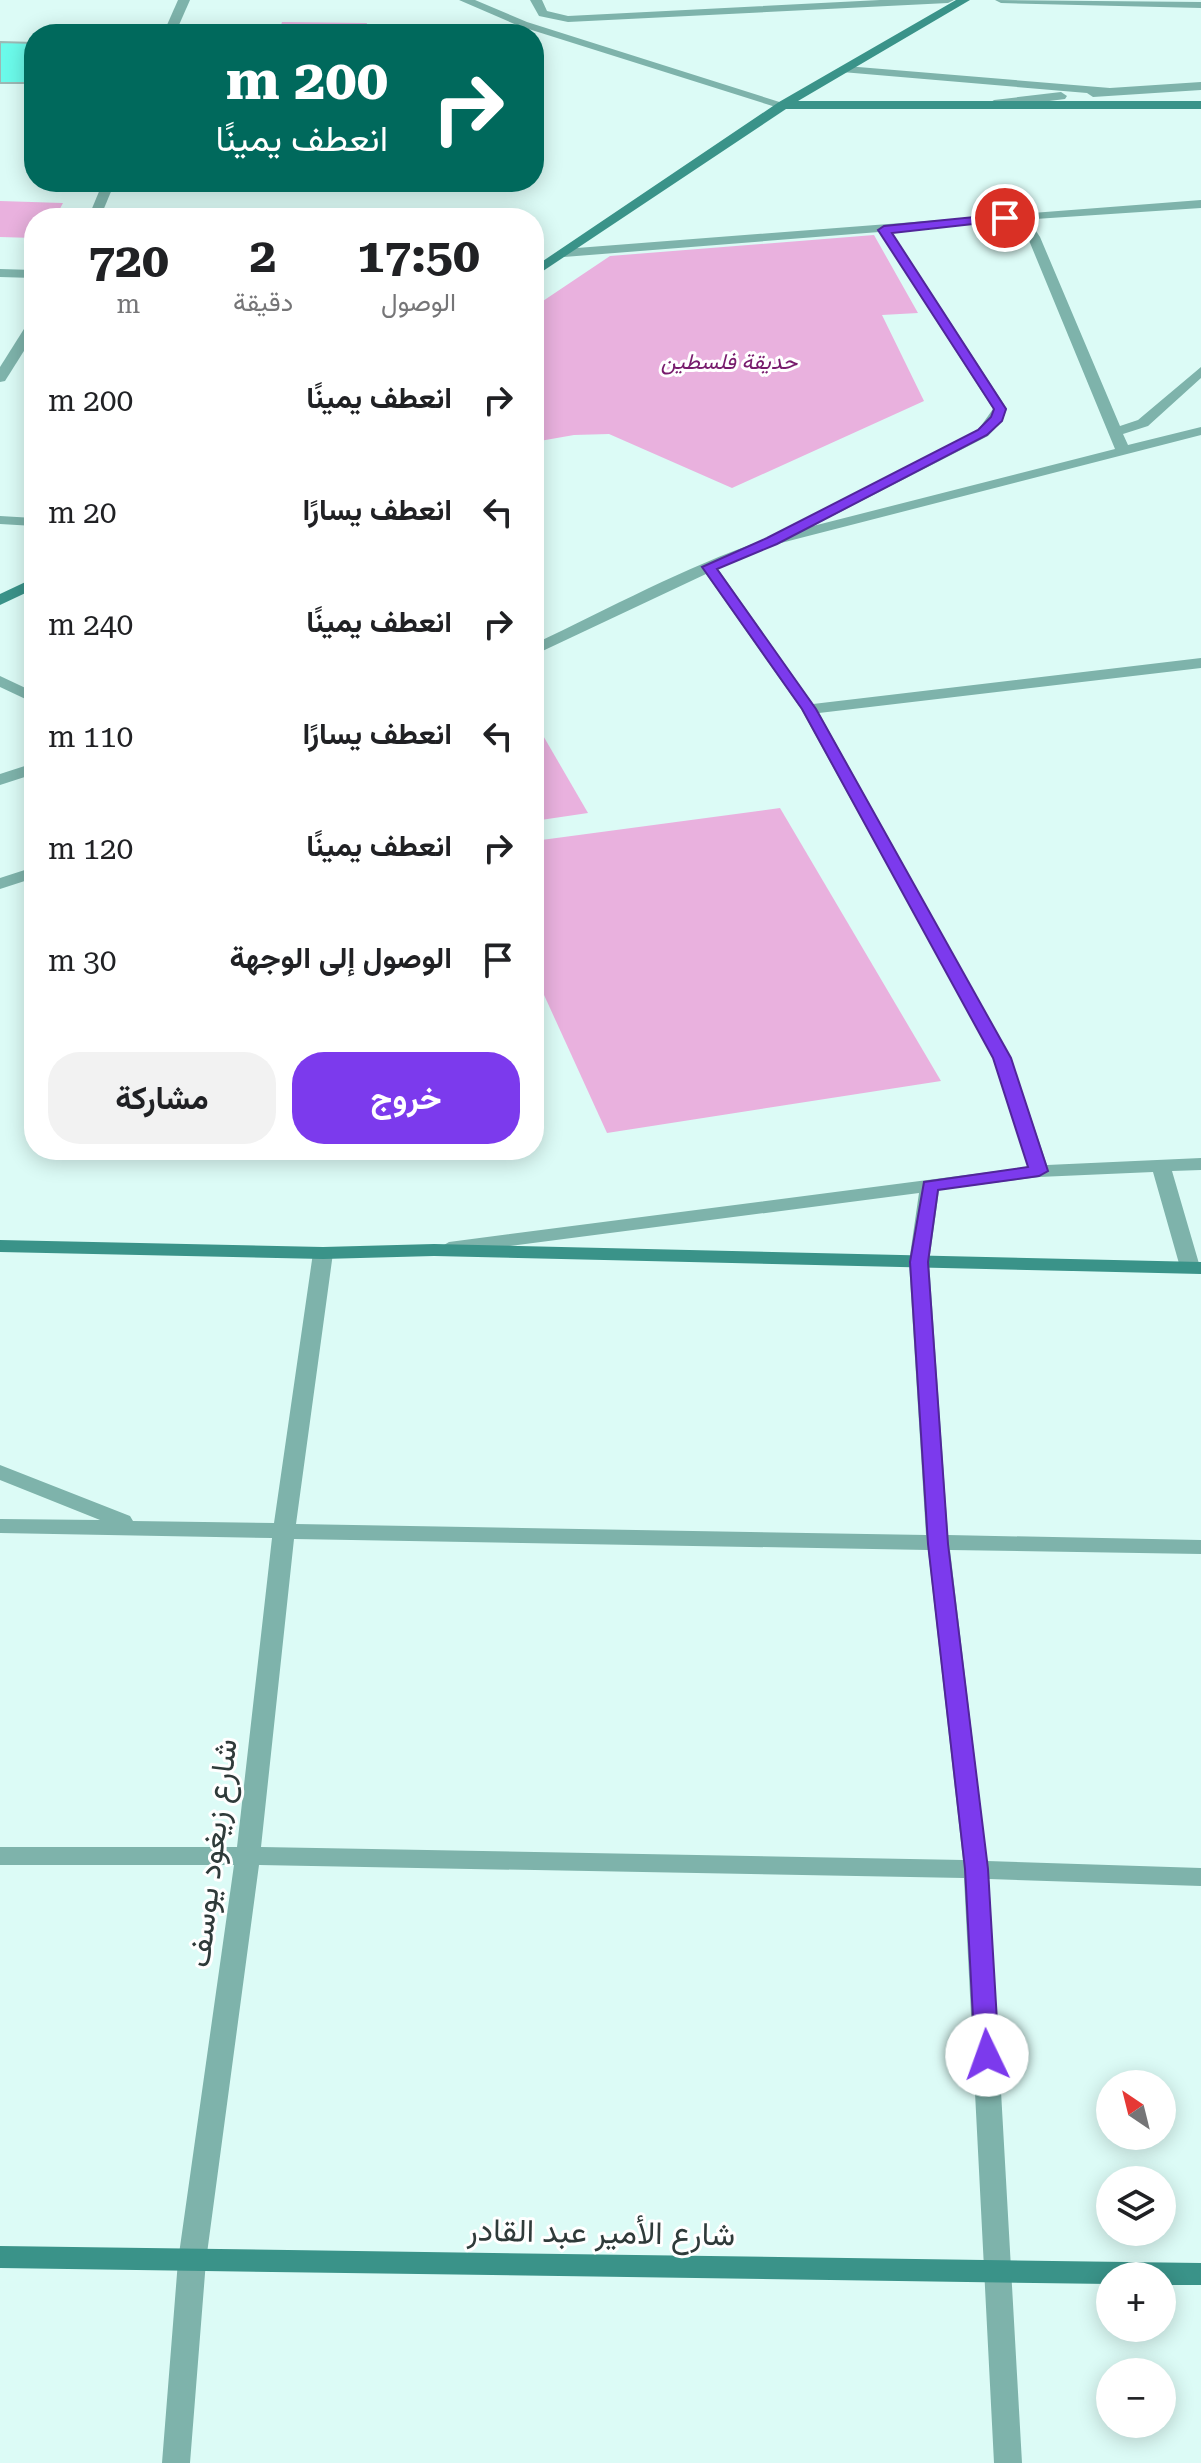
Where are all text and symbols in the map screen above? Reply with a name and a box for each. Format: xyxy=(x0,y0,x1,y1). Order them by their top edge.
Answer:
text: 200 m xyxy=(226,47,388,113)
icon: right xyxy=(416,56,520,160)
text: انعطف يمينًا xyxy=(215,118,388,160)
pin xyxy=(971,184,1039,252)
icon: arrive xyxy=(983,196,1027,240)
text: 2 xyxy=(250,228,276,284)
text: 17:50 xyxy=(357,228,480,284)
text: 720 xyxy=(88,233,169,289)
text: دقيقة xyxy=(233,287,293,317)
text: الوصول xyxy=(381,287,456,317)
text: m xyxy=(117,289,140,319)
park label: حديقة فلسطين xyxy=(661,349,798,375)
icon: right xyxy=(476,378,520,422)
text: انعطف يمينًا xyxy=(306,380,452,415)
text: 200 m xyxy=(48,383,133,418)
icon: left xyxy=(476,490,520,534)
text: انعطف يسارًا xyxy=(302,492,452,527)
text: 20 m xyxy=(48,495,117,530)
icon: right xyxy=(476,602,520,646)
text: انعطف يمينًا xyxy=(306,604,452,639)
text: 240 m xyxy=(48,607,133,642)
icon: left xyxy=(476,714,520,758)
text: انعطف يسارًا xyxy=(302,716,452,751)
text: 110 m xyxy=(48,719,133,754)
icon: right xyxy=(476,826,520,870)
text: انعطف يمينًا xyxy=(306,828,452,863)
text: 120 m xyxy=(48,831,133,866)
icon: arrive xyxy=(476,938,520,982)
text: الوصول إلى الوجهة xyxy=(229,940,452,975)
text: 30 m xyxy=(48,943,117,978)
button: مشاركة xyxy=(48,1052,276,1144)
button: خروج xyxy=(292,1052,520,1144)
street label: شارع زيغود يوسف xyxy=(179,1736,248,1970)
position arrow xyxy=(945,2013,1029,2097)
north arrow xyxy=(1096,2070,1176,2150)
map controls xyxy=(1096,2070,1176,2438)
button: layers xyxy=(1096,2166,1176,2246)
street label: شارع الأمير عبد القادر xyxy=(465,2211,736,2256)
button: + xyxy=(1096,2262,1176,2342)
button: − xyxy=(1096,2358,1176,2438)

